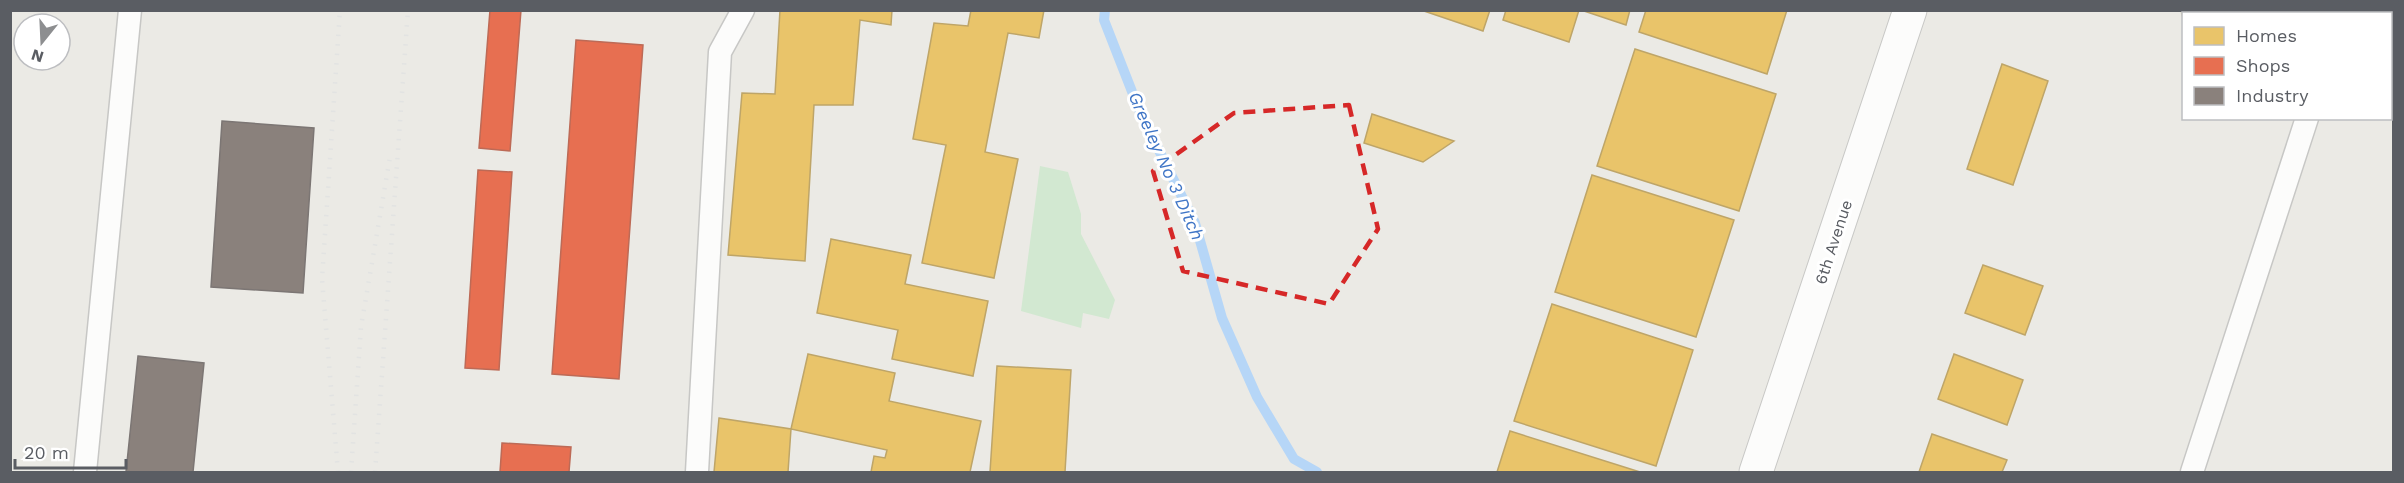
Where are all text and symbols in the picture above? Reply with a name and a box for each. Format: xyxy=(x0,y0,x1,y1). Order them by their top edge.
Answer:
north arrow xyxy=(12,12,72,72)
legend xyxy=(2182,12,2392,120)
text: Homes xyxy=(2236,25,2297,46)
text: N xyxy=(29,45,46,67)
text: Shops xyxy=(2236,55,2290,76)
text: Industry xyxy=(2236,85,2309,106)
water label: Greeley No 3 Ditch xyxy=(1124,88,1209,243)
street label: 6th Avenue xyxy=(1811,197,1856,287)
scale bar xyxy=(15,432,126,470)
text: 20 m xyxy=(24,442,69,463)

